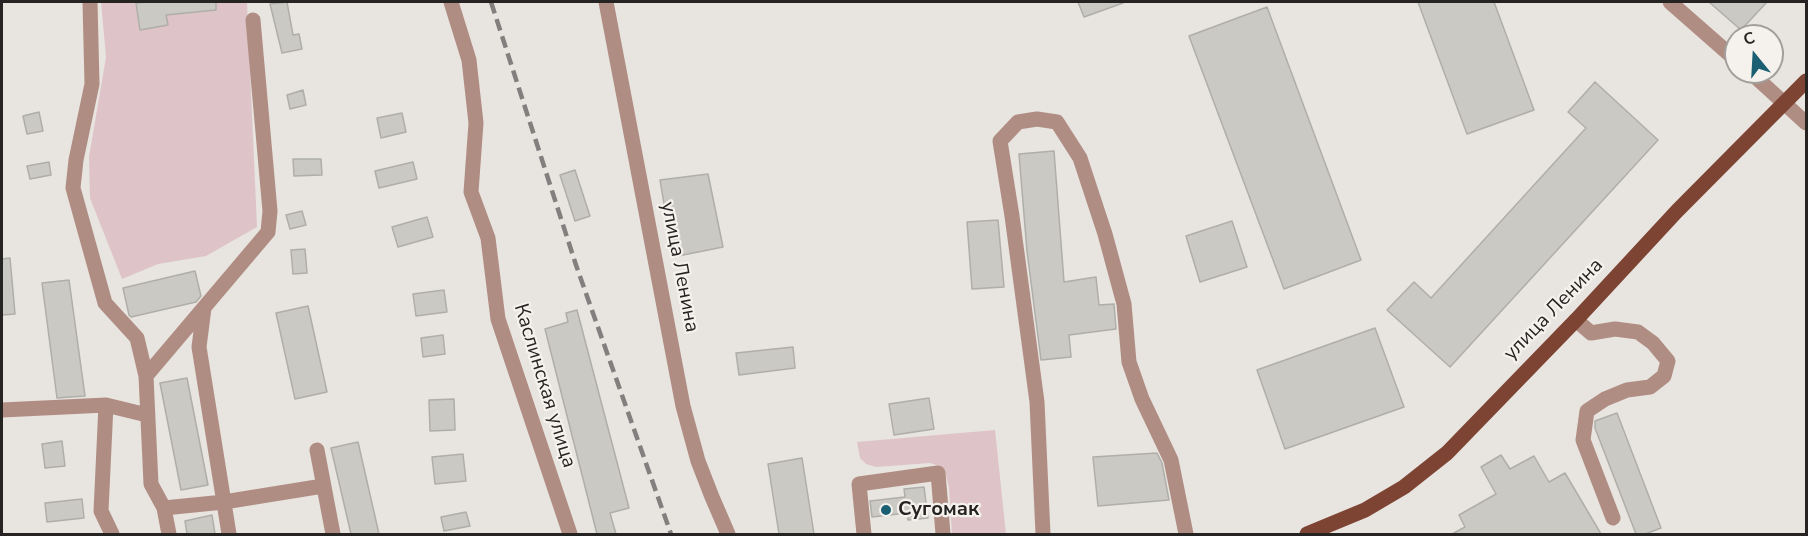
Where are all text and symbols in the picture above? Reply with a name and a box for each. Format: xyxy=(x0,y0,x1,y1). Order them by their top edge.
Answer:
north arrow xyxy=(1724,24,1784,84)
text: С xyxy=(1740,27,1758,51)
street label: улица Ленина xyxy=(655,200,703,334)
street label: улица Ленина xyxy=(1499,254,1609,366)
street label: Каслинская улица xyxy=(508,301,580,471)
place label: Сугомак xyxy=(898,498,979,522)
marker: Сугомак xyxy=(879,503,893,517)

